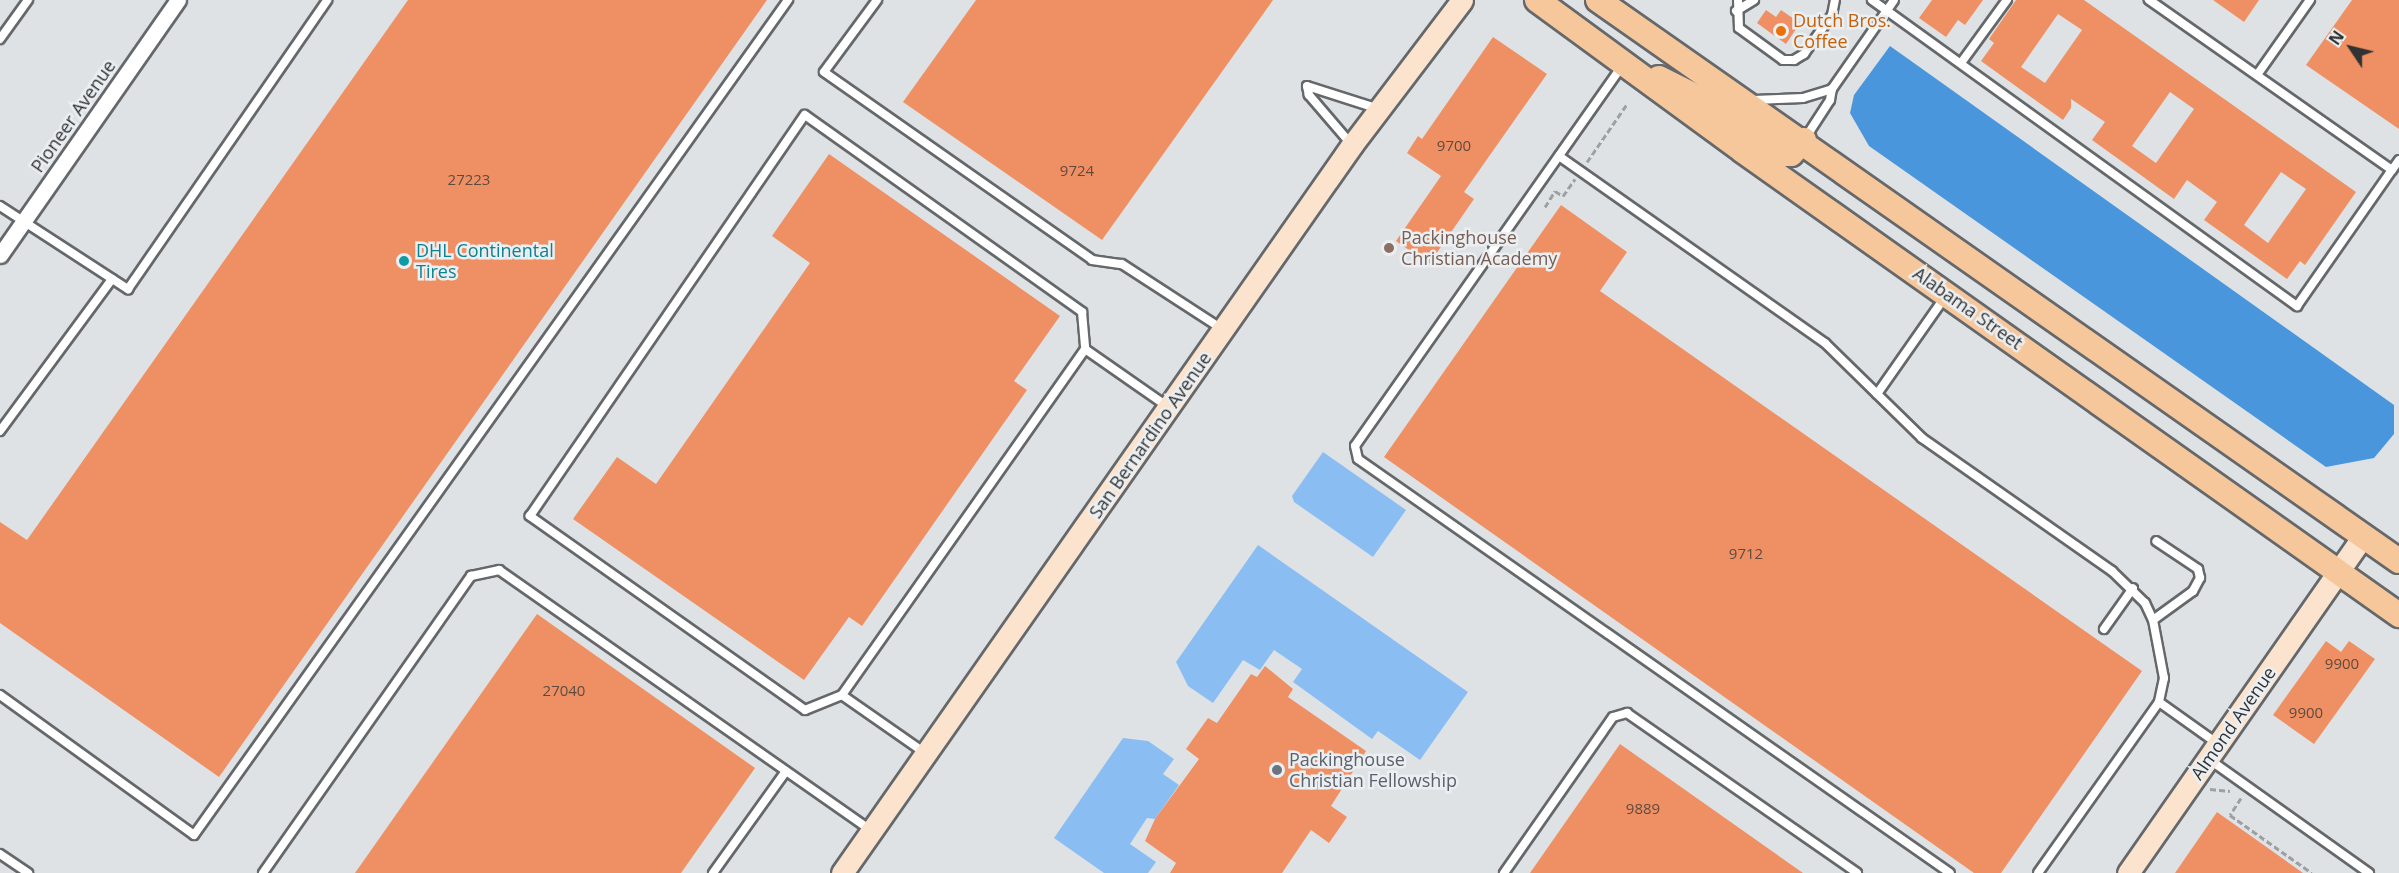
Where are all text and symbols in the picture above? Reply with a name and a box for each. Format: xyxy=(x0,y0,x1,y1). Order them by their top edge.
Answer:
place label: Dutch Bros. Coffee xyxy=(1793,10,1891,52)
north arrow xyxy=(2321,18,2381,78)
marker: Dutch Bros. Coffee xyxy=(1774,24,1788,38)
text: N xyxy=(2324,26,2349,49)
street label: Pioneer Avenue xyxy=(26,56,120,176)
house number: 9700 xyxy=(1437,137,1471,155)
house number: 9724 xyxy=(1060,162,1094,180)
house number: 27223 xyxy=(448,171,490,189)
place label: Packinghouse Christian Academy xyxy=(1401,227,1557,270)
place label: DHL Continental Tires xyxy=(416,240,554,282)
marker: Packinghouse Christian Academy xyxy=(1382,241,1396,255)
marker: DHL Continental Tires xyxy=(397,254,411,268)
street label: Alabama Street xyxy=(1909,262,2027,354)
street label: San Bernardino Avenue xyxy=(1084,348,1216,522)
house number: 9712 xyxy=(1729,545,1763,563)
house number: 9900 xyxy=(2325,655,2359,673)
street label: Almond Avenue xyxy=(2186,662,2280,784)
house number: 27040 xyxy=(543,682,585,700)
house number: 9900 xyxy=(2289,704,2323,722)
place label: Packinghouse Christian Fellowship xyxy=(1289,749,1457,792)
marker: Packinghouse Christian Fellowship xyxy=(1270,763,1284,777)
house number: 9889 xyxy=(1626,800,1660,818)

